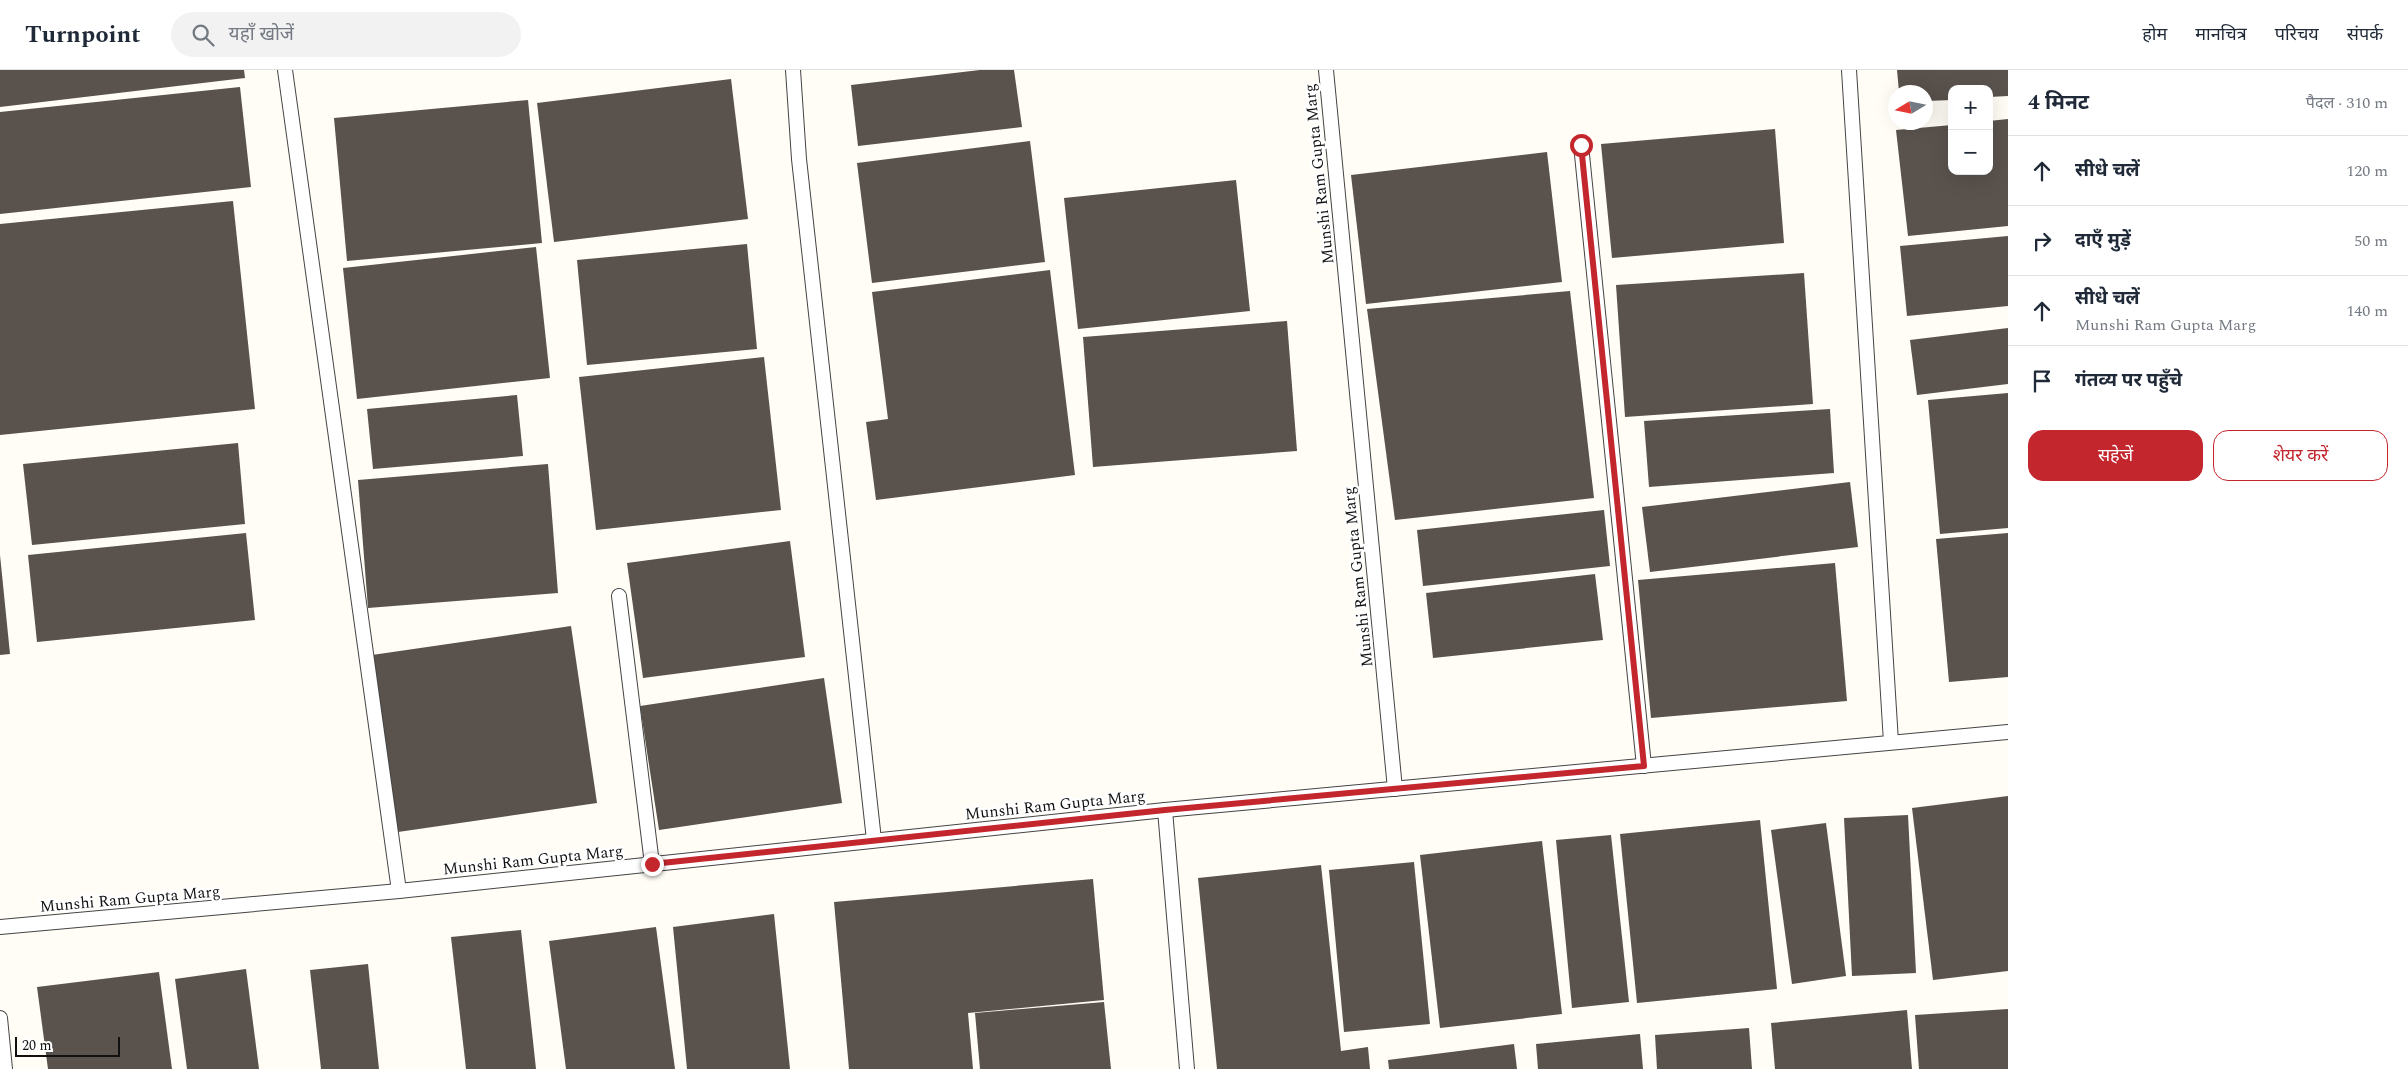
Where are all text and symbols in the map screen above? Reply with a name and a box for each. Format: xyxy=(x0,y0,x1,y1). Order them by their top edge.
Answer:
search box xyxy=(171,12,521,57)
text: Turnpoint xyxy=(25,17,141,53)
text: यहाँ खोजें xyxy=(229,20,294,49)
icon: search xyxy=(189,21,217,49)
text: होम xyxy=(2142,21,2167,48)
text: मानचित्र xyxy=(2195,21,2247,48)
text: परिचय xyxy=(2275,21,2319,48)
text: संपर्क xyxy=(2347,21,2383,48)
street label: Munshi Ram Gupta Marg xyxy=(1298,83,1340,265)
north arrow xyxy=(1888,85,1933,130)
map controls xyxy=(1948,85,1993,175)
button: + xyxy=(1948,85,1993,130)
text: 4 मिनट xyxy=(2028,87,2089,119)
text: पैदल · 310 m xyxy=(2306,91,2388,115)
button: − xyxy=(1948,130,1993,175)
route start xyxy=(1570,134,1593,157)
text: सीधे चलें xyxy=(2075,156,2140,185)
icon: ahead xyxy=(2028,157,2056,185)
text: 120 m xyxy=(2346,159,2388,183)
text: दाएँ मुड़ें xyxy=(2075,226,2131,255)
icon: right xyxy=(2028,227,2056,255)
text: 50 m xyxy=(2354,229,2388,253)
text: सीधे चलें xyxy=(2075,284,2140,313)
icon: ahead xyxy=(2028,297,2056,325)
text: 140 m xyxy=(2346,299,2388,323)
text: Munshi Ram Gupta Marg xyxy=(2075,313,2256,337)
text: गंतव्य पर पहुँचे xyxy=(2075,366,2182,395)
icon: arrive xyxy=(2028,367,2056,395)
button: सहेजें xyxy=(2028,430,2203,481)
button: शेयर करें xyxy=(2213,430,2388,481)
street label: Munshi Ram Gupta Marg xyxy=(1337,486,1379,668)
street label: Munshi Ram Gupta Marg xyxy=(964,784,1146,826)
street label: Munshi Ram Gupta Marg xyxy=(442,839,624,881)
route end xyxy=(641,853,664,876)
street label: Munshi Ram Gupta Marg xyxy=(39,879,221,919)
scale bar xyxy=(15,1034,120,1057)
text: 20 m xyxy=(22,1035,52,1056)

